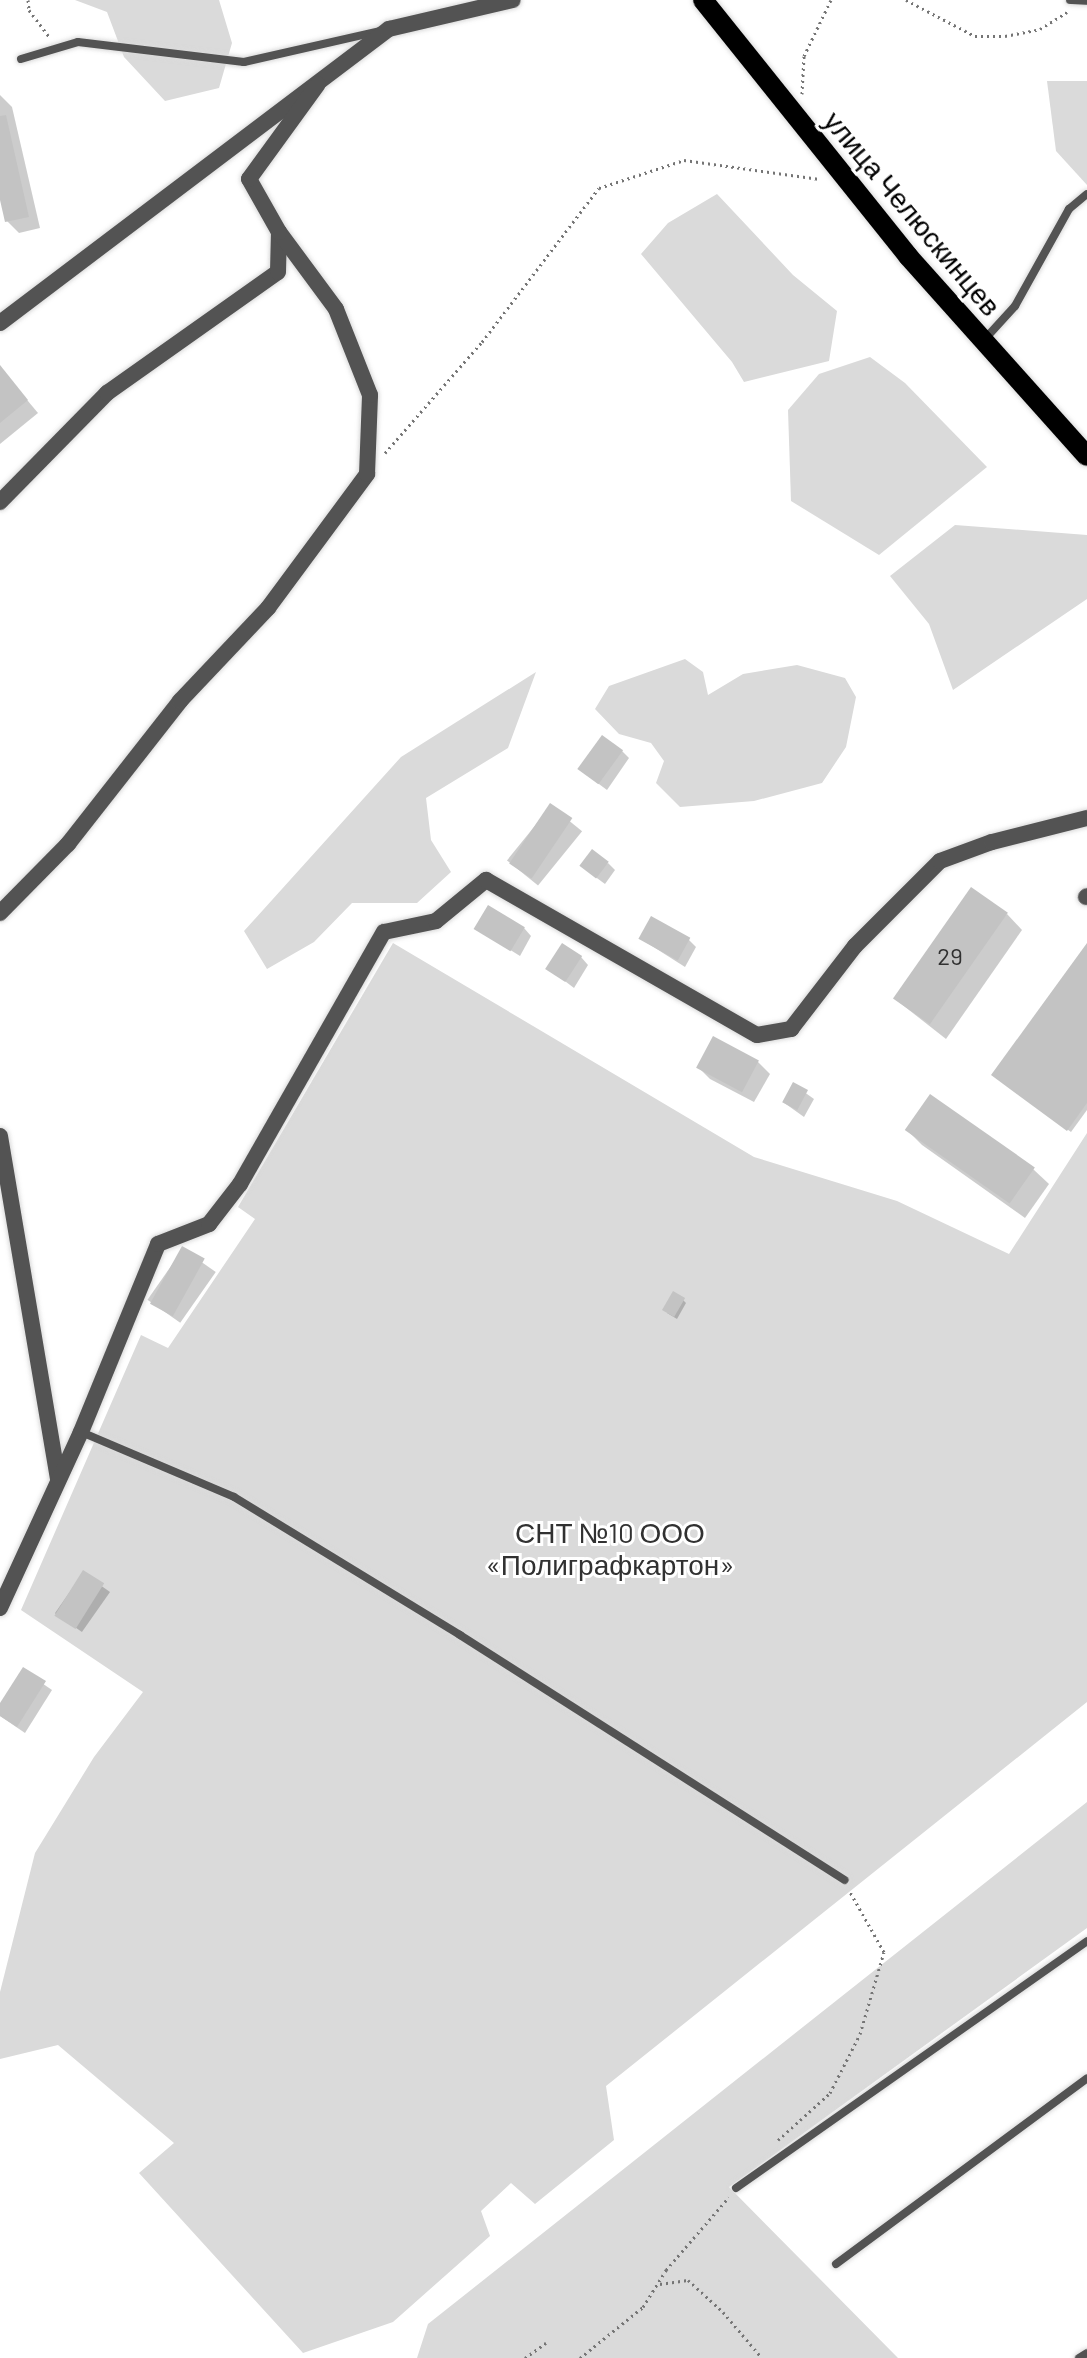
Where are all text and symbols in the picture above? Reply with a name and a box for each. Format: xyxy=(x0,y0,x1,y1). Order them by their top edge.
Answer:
street label: улица Челюскинцев xyxy=(818,104,1008,322)
house number: 29 xyxy=(937,942,963,970)
park label: СНТ №10 ООО «Полиграфкартон» xyxy=(486,1515,734,1581)

